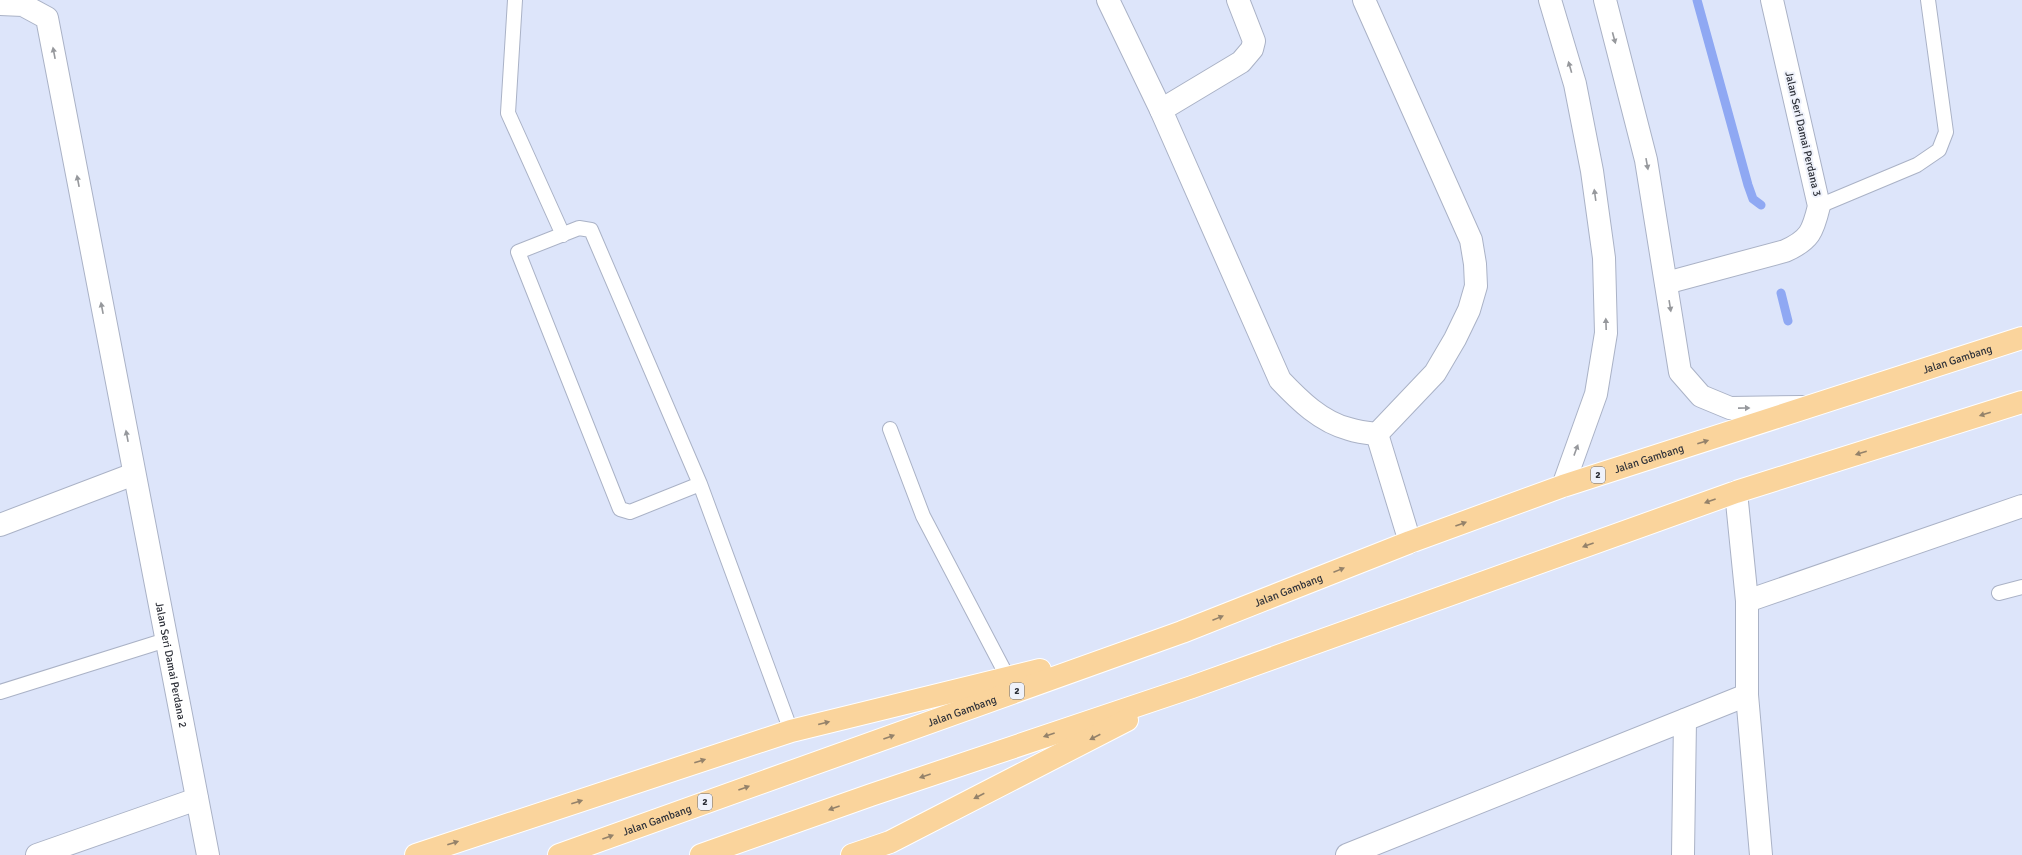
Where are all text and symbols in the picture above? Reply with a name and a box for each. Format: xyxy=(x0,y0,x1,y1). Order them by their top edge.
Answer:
one-way arrow xyxy=(1612,32,1618,44)
one-way arrow xyxy=(50,47,56,59)
one-way arrow xyxy=(1567,61,1573,73)
street label: Jalan Seri Damai Perdana 3 xyxy=(1782,70,1824,198)
one-way arrow xyxy=(1644,158,1650,170)
one-way arrow xyxy=(75,175,81,187)
one-way arrow xyxy=(1592,189,1598,201)
one-way arrow xyxy=(1667,300,1673,312)
one-way arrow xyxy=(99,302,105,314)
one-way arrow xyxy=(1603,317,1609,330)
street label: Jalan Gambang xyxy=(1921,342,1994,376)
one-way arrow xyxy=(1738,405,1751,411)
one-way arrow xyxy=(1978,411,1990,417)
one-way arrow xyxy=(124,430,130,442)
one-way arrow xyxy=(1697,439,1709,445)
street label: Jalan Gambang xyxy=(1613,441,1685,476)
one-way arrow xyxy=(1574,443,1580,455)
one-way arrow xyxy=(1854,450,1866,456)
road number: 2 xyxy=(1591,467,1605,483)
one-way arrow xyxy=(1704,498,1716,504)
one-way arrow xyxy=(1455,521,1467,527)
one-way arrow xyxy=(1582,543,1594,549)
one-way arrow xyxy=(1334,567,1346,573)
street label: Jalan Gambang xyxy=(1252,571,1324,609)
street label: Jalan Seri Damai Perdana 2 xyxy=(153,601,190,729)
one-way arrow xyxy=(1213,615,1225,621)
road number: 2 xyxy=(1010,683,1024,699)
street label: Jalan Gambang xyxy=(926,692,998,729)
one-way arrow xyxy=(818,719,830,725)
one-way arrow xyxy=(1042,732,1054,738)
one-way arrow xyxy=(883,733,895,739)
one-way arrow xyxy=(1089,734,1100,740)
one-way arrow xyxy=(694,758,706,764)
one-way arrow xyxy=(919,773,931,779)
one-way arrow xyxy=(738,785,750,791)
one-way arrow xyxy=(973,793,985,799)
road number: 2 xyxy=(698,794,712,810)
one-way arrow xyxy=(571,799,583,805)
street label: Jalan Gambang xyxy=(621,802,693,838)
one-way arrow xyxy=(827,805,839,811)
one-way arrow xyxy=(603,834,615,840)
one-way arrow xyxy=(448,840,460,846)

